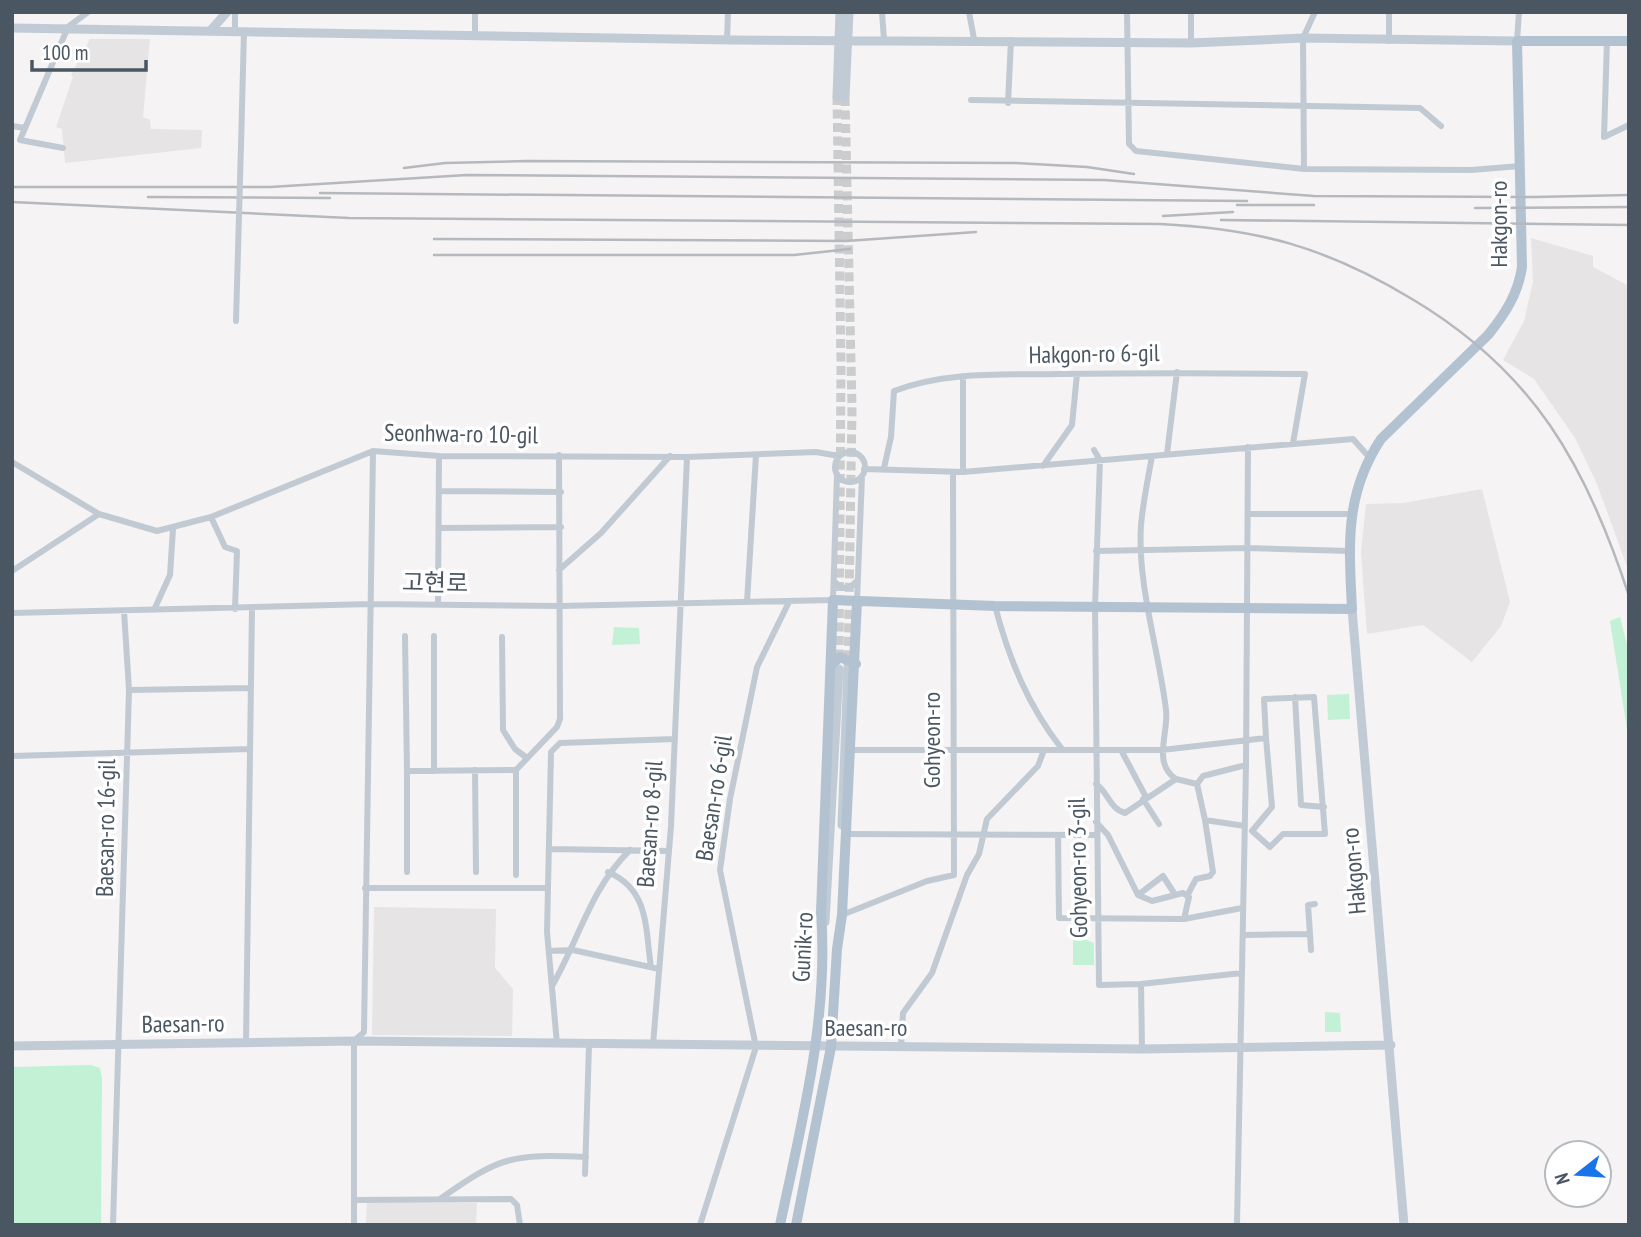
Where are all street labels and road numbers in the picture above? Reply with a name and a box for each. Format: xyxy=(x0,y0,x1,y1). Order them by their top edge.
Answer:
street label: Hakgon-ro xyxy=(1483,181,1514,267)
street label: Hakgon-ro 6-gil xyxy=(1028,337,1160,370)
street label: Seonhwa-ro 10-gil xyxy=(384,417,539,450)
street label: 고현로 xyxy=(402,566,468,599)
street label: Gohyeon-ro xyxy=(916,692,947,788)
street label: Baesan-ro 6-gil xyxy=(688,732,739,863)
street label: Baesan-ro 16-gil xyxy=(89,758,122,897)
street label: Baesan-ro 8-gil xyxy=(630,759,669,888)
street label: Gohyeon-ro 3-gil xyxy=(1061,797,1094,938)
street label: Hakgon-ro xyxy=(1334,826,1373,916)
street label: Gunik-ro xyxy=(785,911,820,983)
street label: Baesan-ro xyxy=(141,1007,225,1040)
street label: Baesan-ro xyxy=(825,1012,908,1043)

